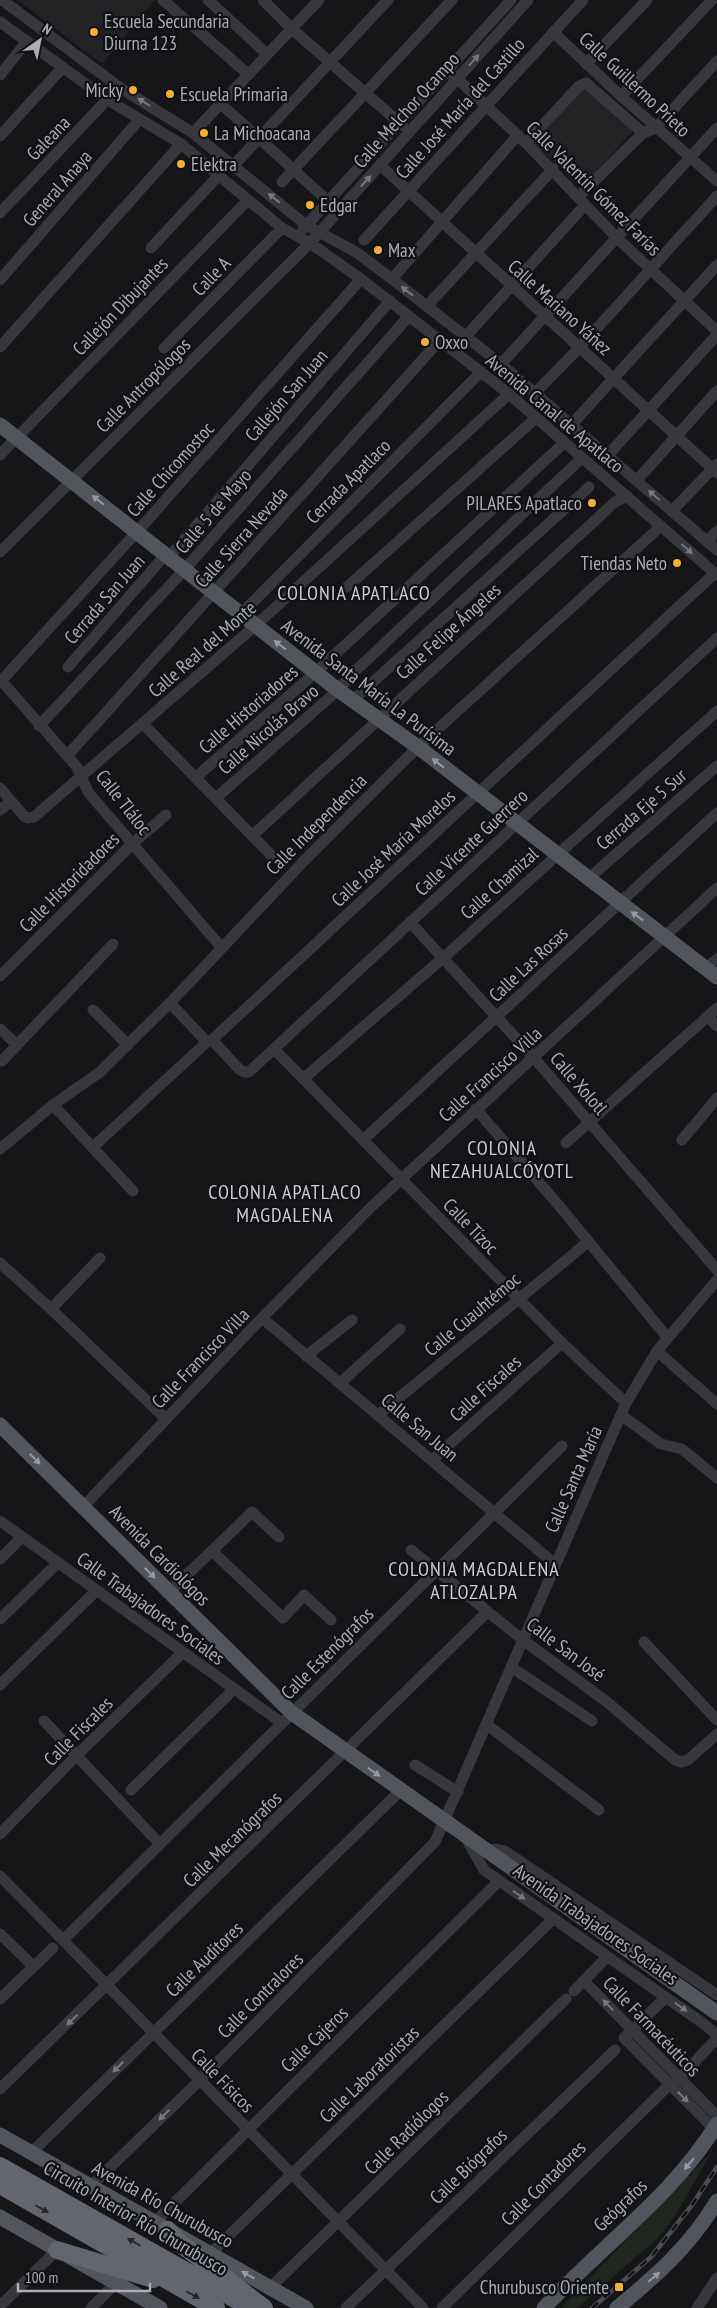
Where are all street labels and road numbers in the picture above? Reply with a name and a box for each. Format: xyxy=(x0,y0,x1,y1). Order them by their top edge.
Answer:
street label: Calle Guillermo Prieto xyxy=(574,26,696,142)
street label: Calle José María del Castillo xyxy=(390,32,530,184)
street label: Calle Melchor Ocampo xyxy=(348,47,464,173)
street label: Galeana xyxy=(21,111,75,165)
street label: Calle Valentín Gómez Farías xyxy=(521,115,667,261)
street label: General Anaya xyxy=(17,145,97,231)
street label: Calle A xyxy=(187,251,235,301)
street label: Callejón Dibujantes xyxy=(67,252,173,360)
street label: Calle Mariano Yáñez xyxy=(503,254,617,360)
street label: Calle Antropólogos xyxy=(91,333,195,437)
street label: Callejón San Juan xyxy=(239,344,333,446)
street label: Avenida Canal de Apatlaco xyxy=(481,348,629,478)
street label: Calle Chicomostoc xyxy=(121,416,219,521)
street label: Cerrada Apatlaco xyxy=(301,434,395,528)
street label: Calle 5 de Mayo xyxy=(170,464,256,558)
street label: Calle Sierra Nevada xyxy=(189,482,293,592)
street label: Cerrada San Juan xyxy=(59,549,149,649)
street label: Calle Felipe Ángeles xyxy=(391,578,505,684)
street label: Calle Real del Monte xyxy=(143,596,261,702)
street label: Avenida Santa María La Purísima xyxy=(277,613,461,761)
street label: Calle Historiadores xyxy=(193,659,303,759)
street label: Calle Nicolás Bravo xyxy=(213,679,323,779)
street label: Cerrada Eje 5 Sur xyxy=(591,763,692,855)
street label: Calle Tláloc xyxy=(91,765,157,840)
street label: Calle Independencia xyxy=(260,768,372,880)
street label: Calle Vicente Guerrero xyxy=(409,783,533,901)
street label: Calle José María Morelos xyxy=(326,784,460,912)
street label: Calle Historidadores xyxy=(14,827,124,937)
street label: Calle Chamizal xyxy=(455,841,543,924)
street label: Calle Las Rosas xyxy=(483,921,573,1007)
street label: Calle Francisco Villa xyxy=(433,1021,547,1127)
street label: Calle Xolotl xyxy=(545,1047,613,1120)
street label: Calle Tízoc xyxy=(438,1193,504,1259)
street label: Calle Cuauhtémoc xyxy=(419,1267,525,1361)
street label: Calle Francisco Villa xyxy=(146,1303,254,1413)
street label: Calle Fiscales xyxy=(444,1350,526,1426)
street label: Calle San Juan xyxy=(376,1388,464,1466)
street label: Calle Santa María xyxy=(539,1422,607,1536)
street label: Avenida Cardiológos xyxy=(104,1499,216,1611)
street label: Calle Trabajadores Sociales xyxy=(72,1546,230,1670)
street label: Calle Estenógrafos xyxy=(276,1602,378,1704)
street label: Calle San José xyxy=(522,1612,610,1686)
street label: Calle Fiscales xyxy=(38,1691,118,1771)
street label: Calle Mecanógrafos xyxy=(178,1786,286,1892)
street label: Avenida Trabajadores Sociales xyxy=(509,1858,683,1990)
street label: Calle Auditores xyxy=(160,1916,248,2002)
street label: Calle Contralores xyxy=(212,1947,308,2043)
street label: Calle Farmacéuticos xyxy=(598,1971,706,2081)
street label: Calle Cajeros xyxy=(275,2001,353,2077)
street label: Calle Laboratoristas xyxy=(314,2020,424,2128)
street label: Calle Físicos xyxy=(186,2043,260,2117)
street label: Calle Radiólogos xyxy=(359,2085,453,2179)
street label: Calle Biógrafos xyxy=(424,2123,512,2209)
street label: Calle Contadores xyxy=(496,2136,590,2230)
street label: Circuito Interior Río Churubusco xyxy=(40,2155,232,2281)
street label: Avenida Río Churubusco xyxy=(88,2155,238,2253)
street label: Geógrafos xyxy=(588,2174,652,2236)

